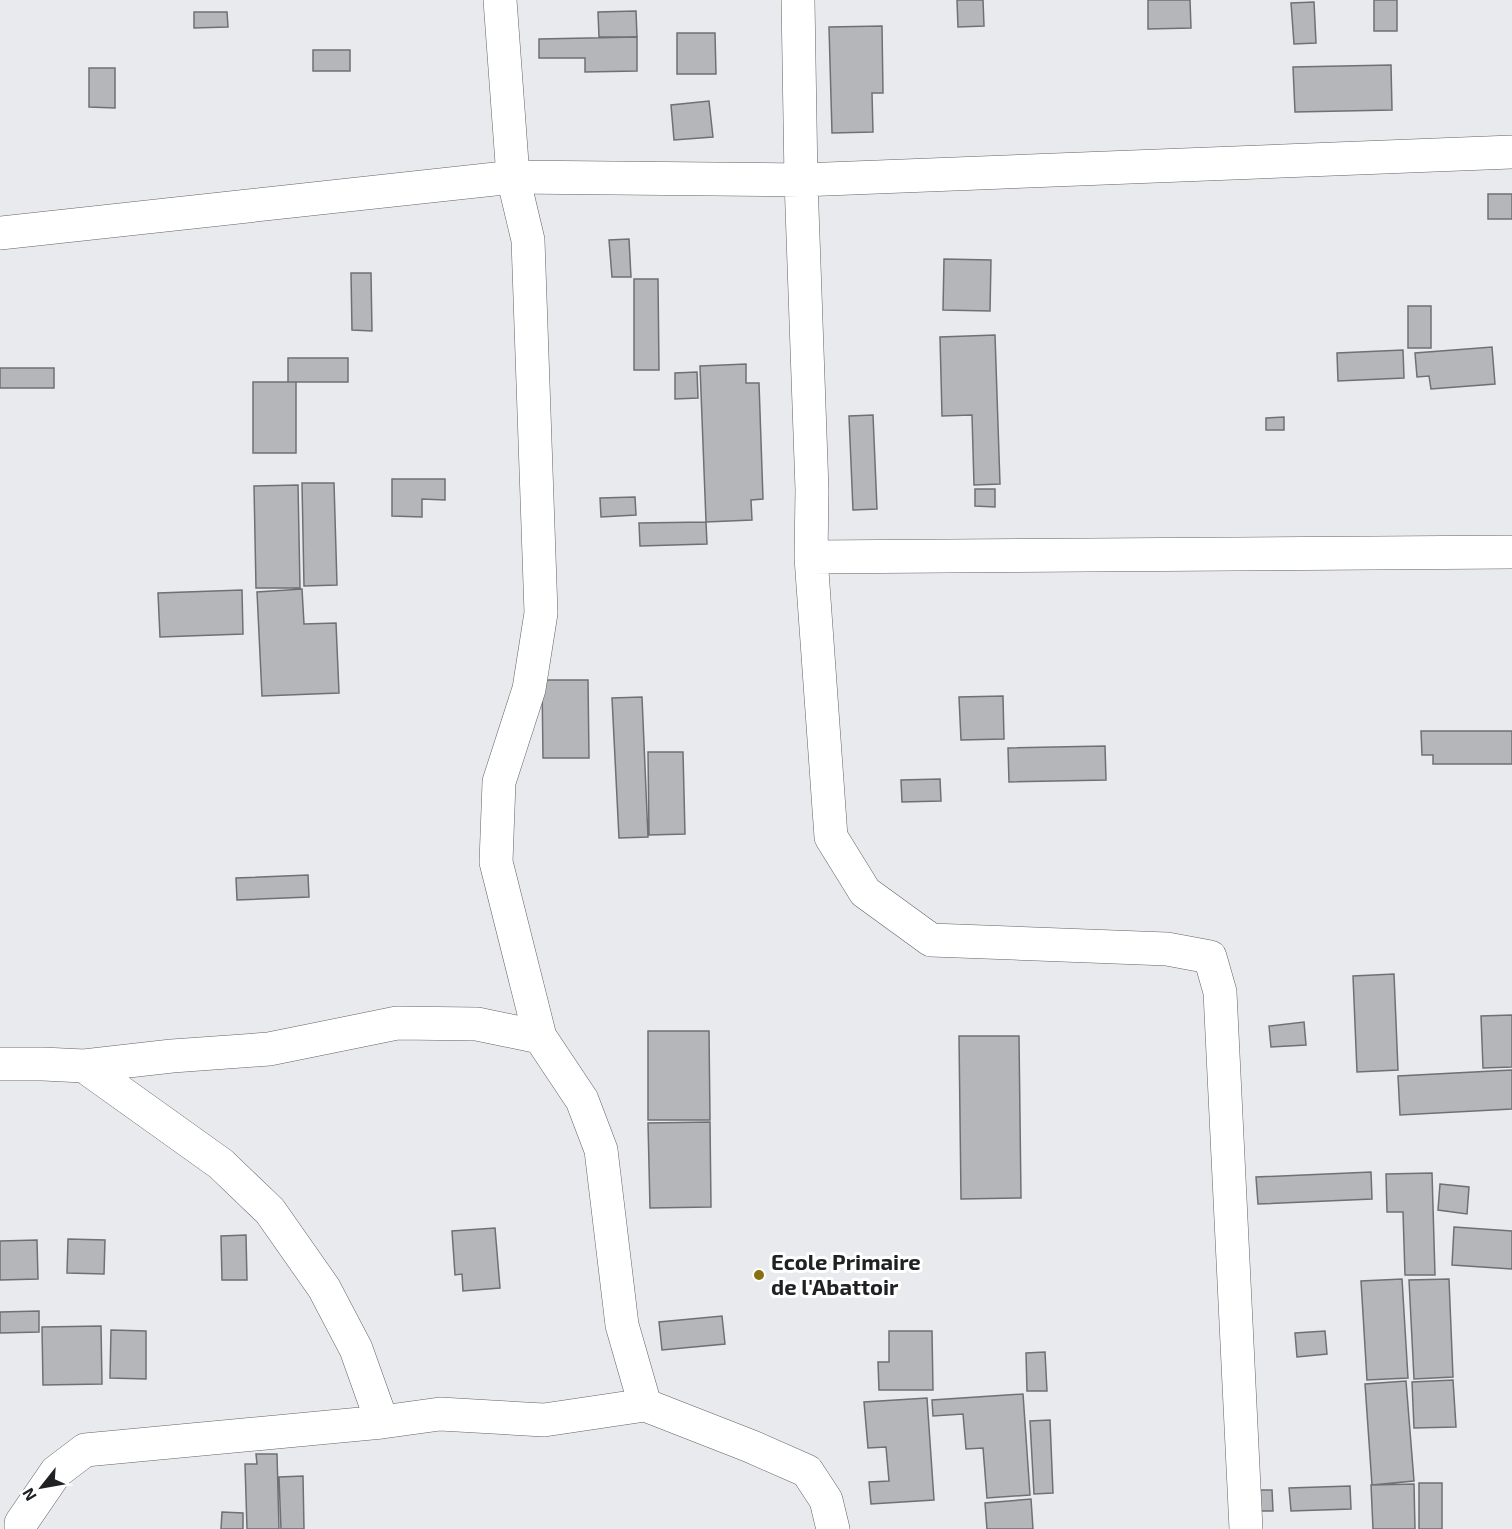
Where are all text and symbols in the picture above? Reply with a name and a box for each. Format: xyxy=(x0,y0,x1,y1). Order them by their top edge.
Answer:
place label: Ecole Primaire de l'Abattoir xyxy=(771,1248,921,1299)
marker: Ecole Primaire de l'Abattoir xyxy=(752,1268,766,1282)
north arrow xyxy=(12,1457,72,1517)
text: N xyxy=(18,1485,40,1505)

